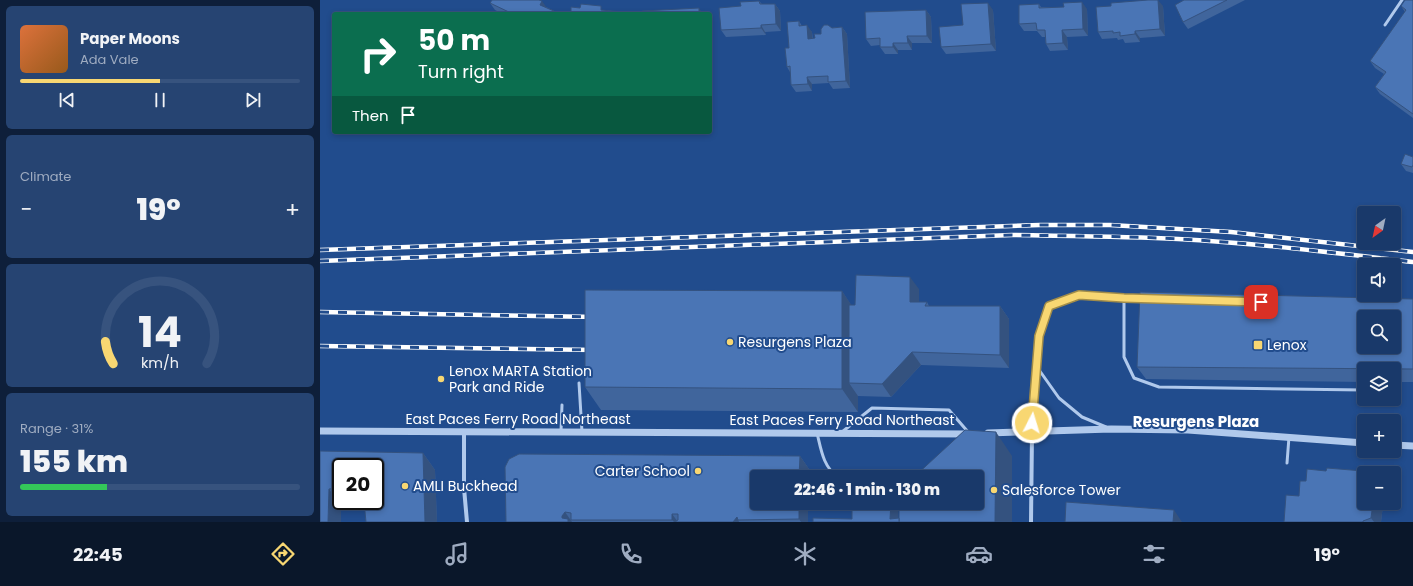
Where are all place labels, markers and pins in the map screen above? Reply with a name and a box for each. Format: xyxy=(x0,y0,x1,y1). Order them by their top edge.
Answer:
pin xyxy=(1244,285,1278,319)
place label: Resurgens Plaza xyxy=(738,332,852,352)
place label: Lenox xyxy=(1267,335,1307,355)
marker: Resurgens Plaza xyxy=(725,337,735,347)
marker: Lenox xyxy=(1252,339,1264,351)
place label: Lenox MARTA Station Park and Ride xyxy=(449,361,592,397)
marker: Lenox MARTA Station Park and Ride xyxy=(436,374,446,384)
place label: Carter School xyxy=(595,461,690,481)
marker: Carter School xyxy=(693,466,703,476)
place label: AMLI Buckhead xyxy=(413,476,518,496)
place label: Salesforce Tower xyxy=(1002,480,1121,500)
marker: AMLI Buckhead xyxy=(400,481,410,491)
marker: Salesforce Tower xyxy=(989,485,999,495)

